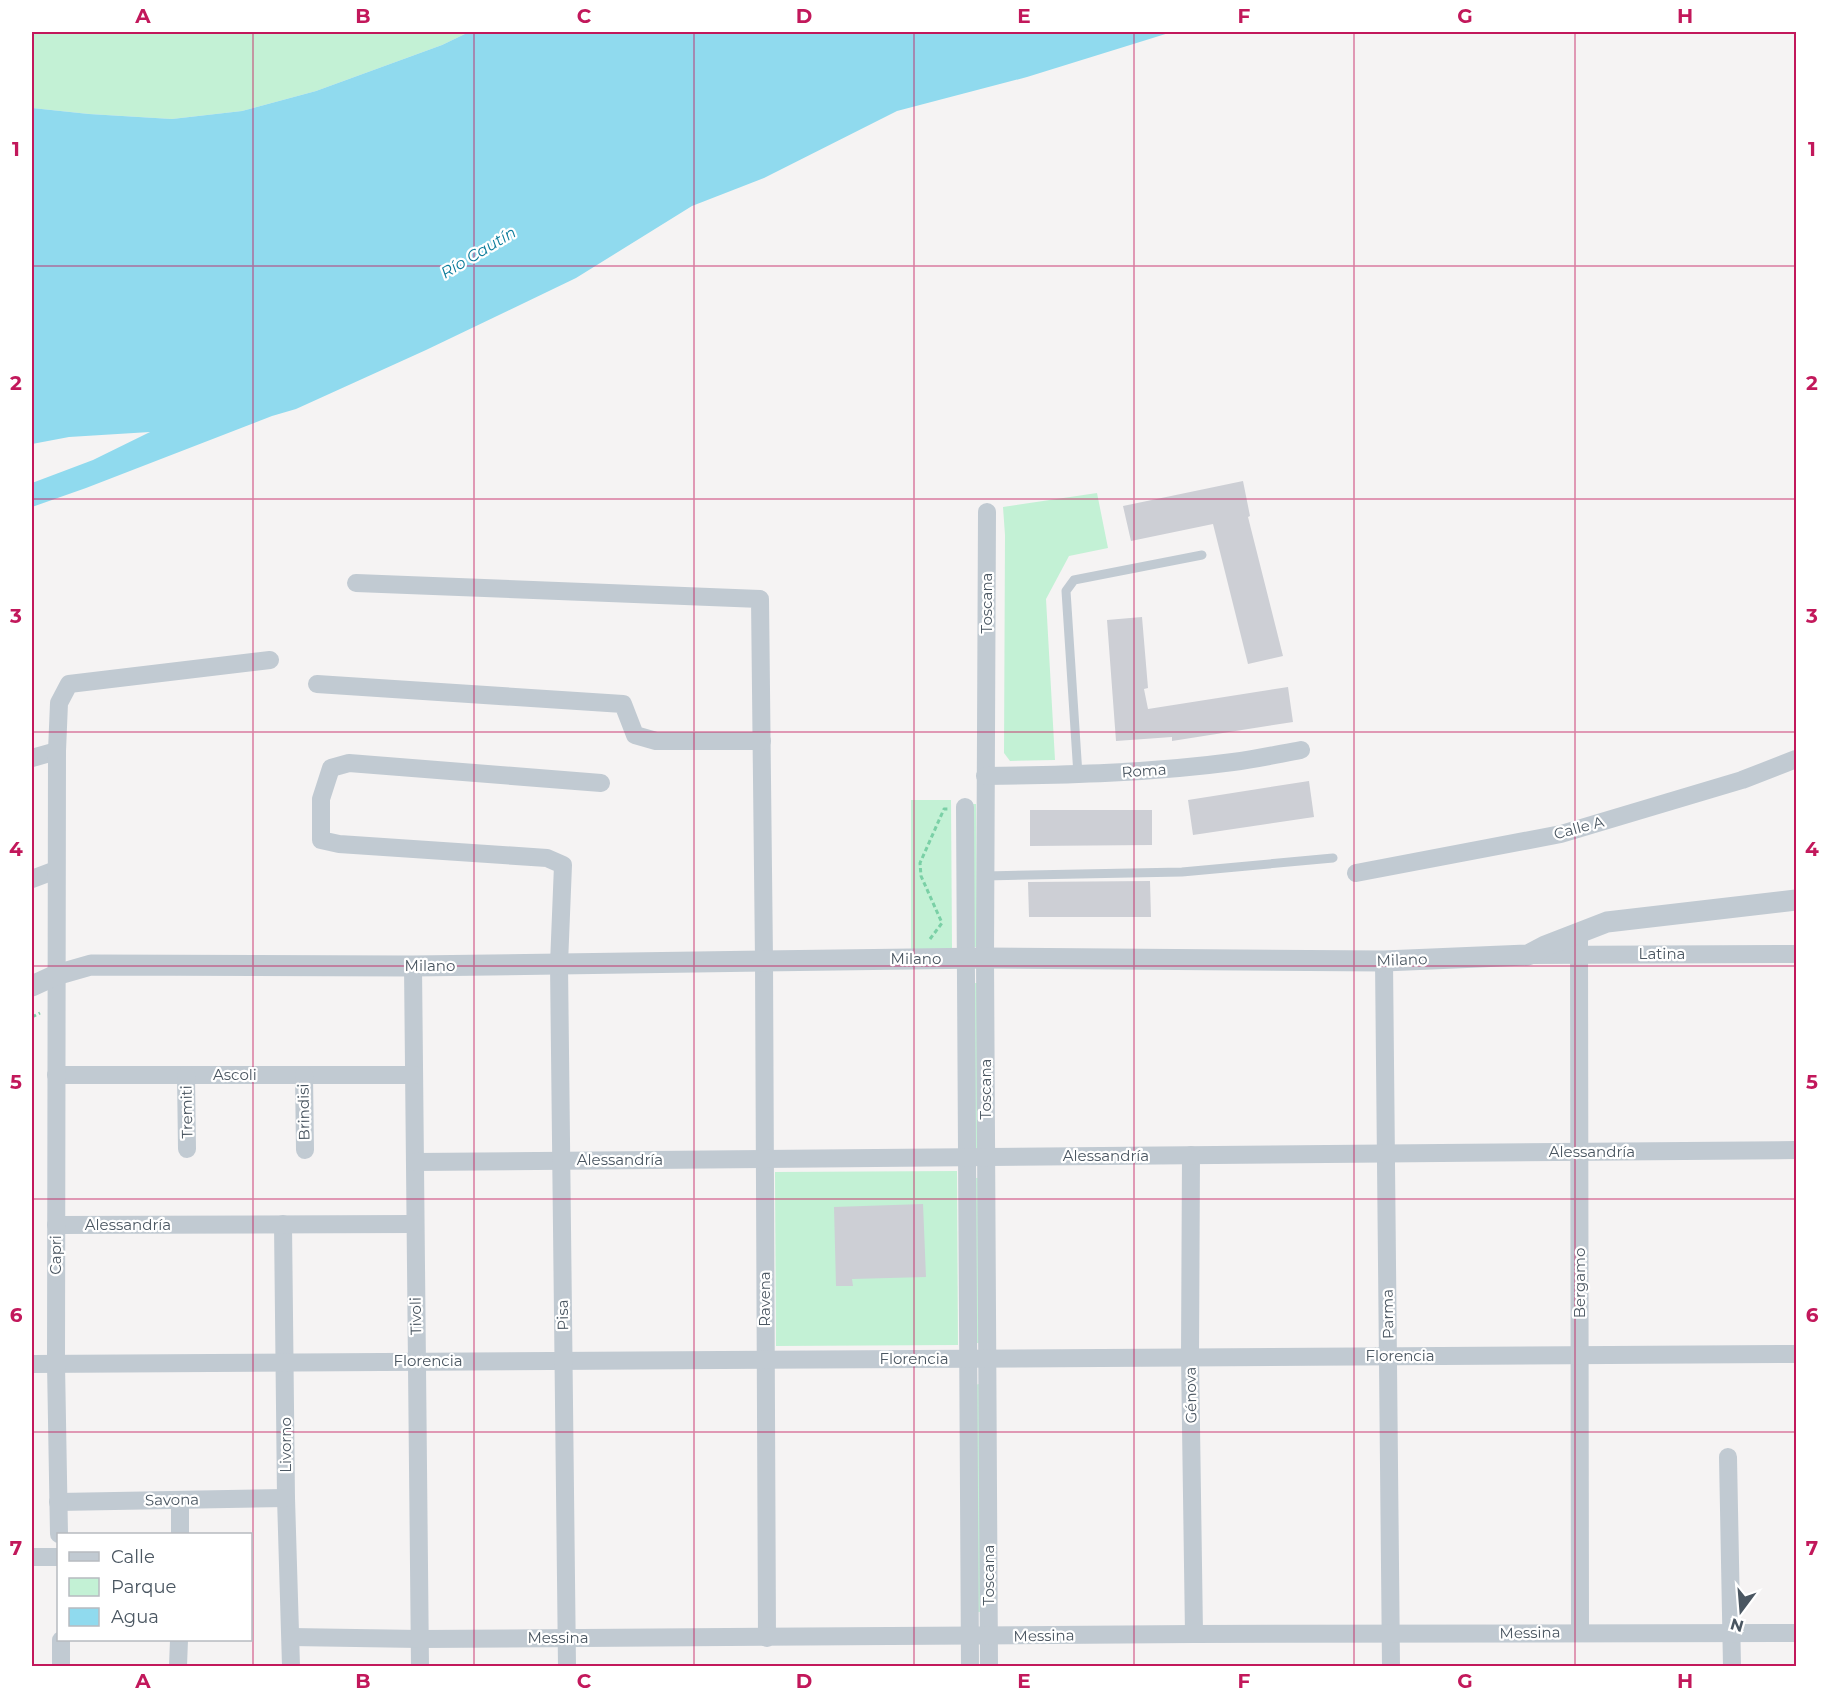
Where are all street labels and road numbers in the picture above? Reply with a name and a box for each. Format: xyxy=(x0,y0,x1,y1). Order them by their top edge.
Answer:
street label: Toscana xyxy=(977,573,996,633)
street label: Roma xyxy=(1121,759,1167,782)
street label: Calle A xyxy=(1552,812,1606,843)
street label: Latina xyxy=(1639,944,1685,963)
street label: Milano xyxy=(891,949,941,968)
street label: Milano xyxy=(1376,949,1428,970)
street label: Milano xyxy=(405,956,455,975)
street label: Toscana xyxy=(976,1059,995,1119)
street label: Ascoli xyxy=(213,1065,257,1084)
street label: Brindisi xyxy=(294,1083,313,1141)
street label: Tremiti xyxy=(177,1085,196,1139)
street label: Alessandría xyxy=(1549,1142,1635,1161)
street label: Alessandría xyxy=(1063,1146,1149,1165)
street label: Alessandría xyxy=(577,1150,663,1169)
street label: Alessandría xyxy=(85,1215,171,1234)
street label: Capri xyxy=(46,1235,65,1275)
street label: Bergamo xyxy=(1570,1248,1589,1318)
street label: Ravena xyxy=(755,1271,774,1327)
street label: Parma xyxy=(1378,1289,1397,1339)
street label: Tivoli xyxy=(406,1297,425,1335)
street label: Pisa xyxy=(553,1299,572,1331)
street label: Florencia xyxy=(1365,1346,1435,1365)
street label: Florencia xyxy=(879,1349,949,1368)
street label: Florencia xyxy=(393,1351,463,1370)
street label: Génova xyxy=(1181,1367,1200,1424)
street label: Livorno xyxy=(276,1417,295,1473)
street label: Savona xyxy=(145,1490,199,1509)
street label: Toscana xyxy=(979,1545,998,1605)
street label: Messina xyxy=(1499,1622,1561,1643)
street label: Messina xyxy=(1013,1625,1075,1646)
street label: Messina xyxy=(527,1628,589,1647)

